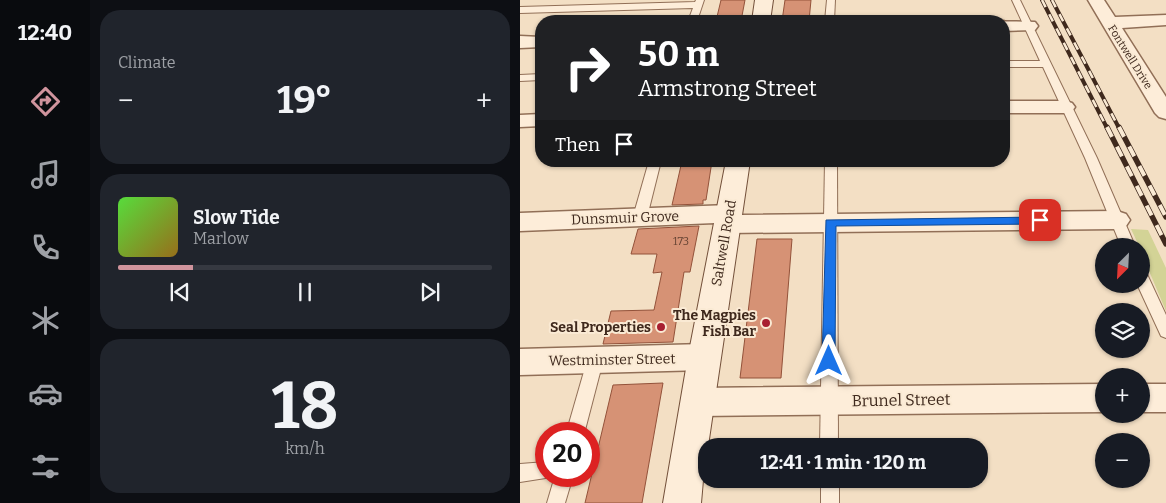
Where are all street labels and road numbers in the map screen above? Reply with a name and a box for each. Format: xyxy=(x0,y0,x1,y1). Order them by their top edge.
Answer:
street label: Fontwell Drive xyxy=(1105,23,1155,91)
street label: Saltwell Road xyxy=(708,199,740,287)
street label: Dunsmuir Grove xyxy=(571,208,679,228)
street label: Westminster Street xyxy=(548,350,676,370)
street label: Brunel Street xyxy=(851,390,951,410)

